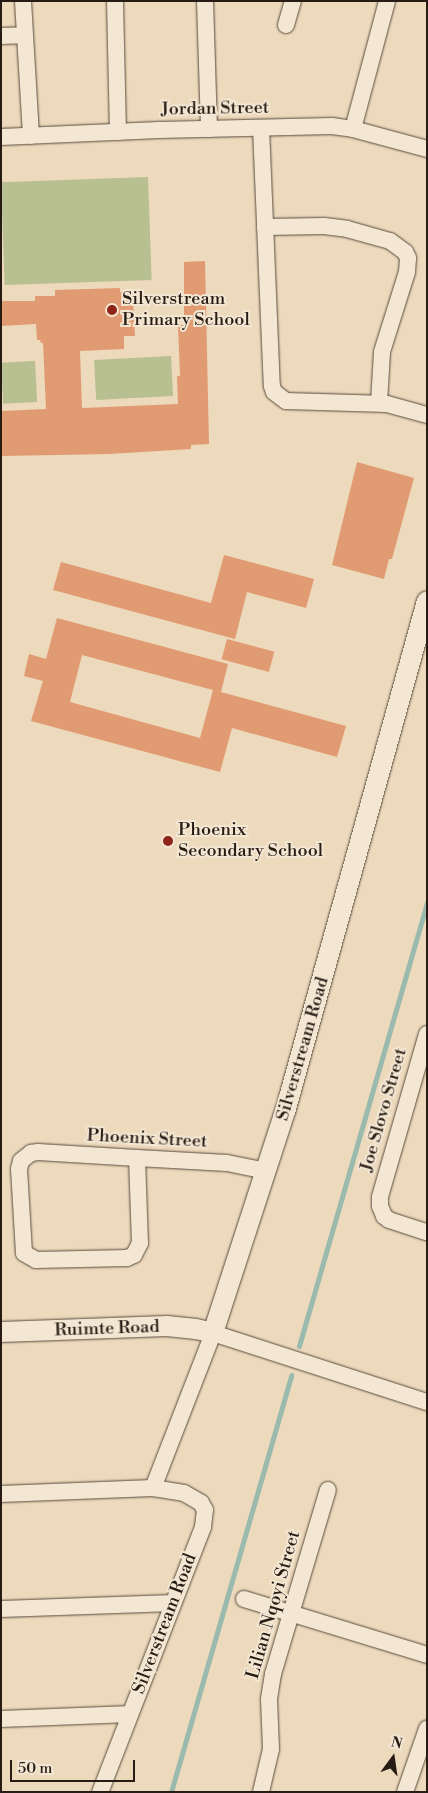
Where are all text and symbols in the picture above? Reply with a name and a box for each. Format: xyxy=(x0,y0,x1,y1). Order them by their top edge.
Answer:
street label: Jordan Street xyxy=(161,97,269,121)
place label: Silverstream Primary School xyxy=(122,289,250,332)
marker: Silverstream Primary School xyxy=(106,304,118,316)
place label: Phoenix Secondary School xyxy=(178,820,323,862)
marker: Phoenix Secondary School xyxy=(162,835,174,847)
street label: Silverstream Road xyxy=(272,975,334,1123)
street label: Joe Slovo Street xyxy=(356,1046,412,1174)
street label: Phoenix Street xyxy=(86,1125,208,1153)
street label: Ruimte Road xyxy=(54,1316,160,1342)
street label: Lilian Nqoyi Street xyxy=(242,1528,306,1682)
street label: Silverstream Road xyxy=(128,1551,202,1697)
north arrow xyxy=(368,1733,418,1783)
text: N xyxy=(389,1733,404,1754)
scale bar xyxy=(12,1750,138,1782)
text: 50 m xyxy=(18,1759,52,1778)

